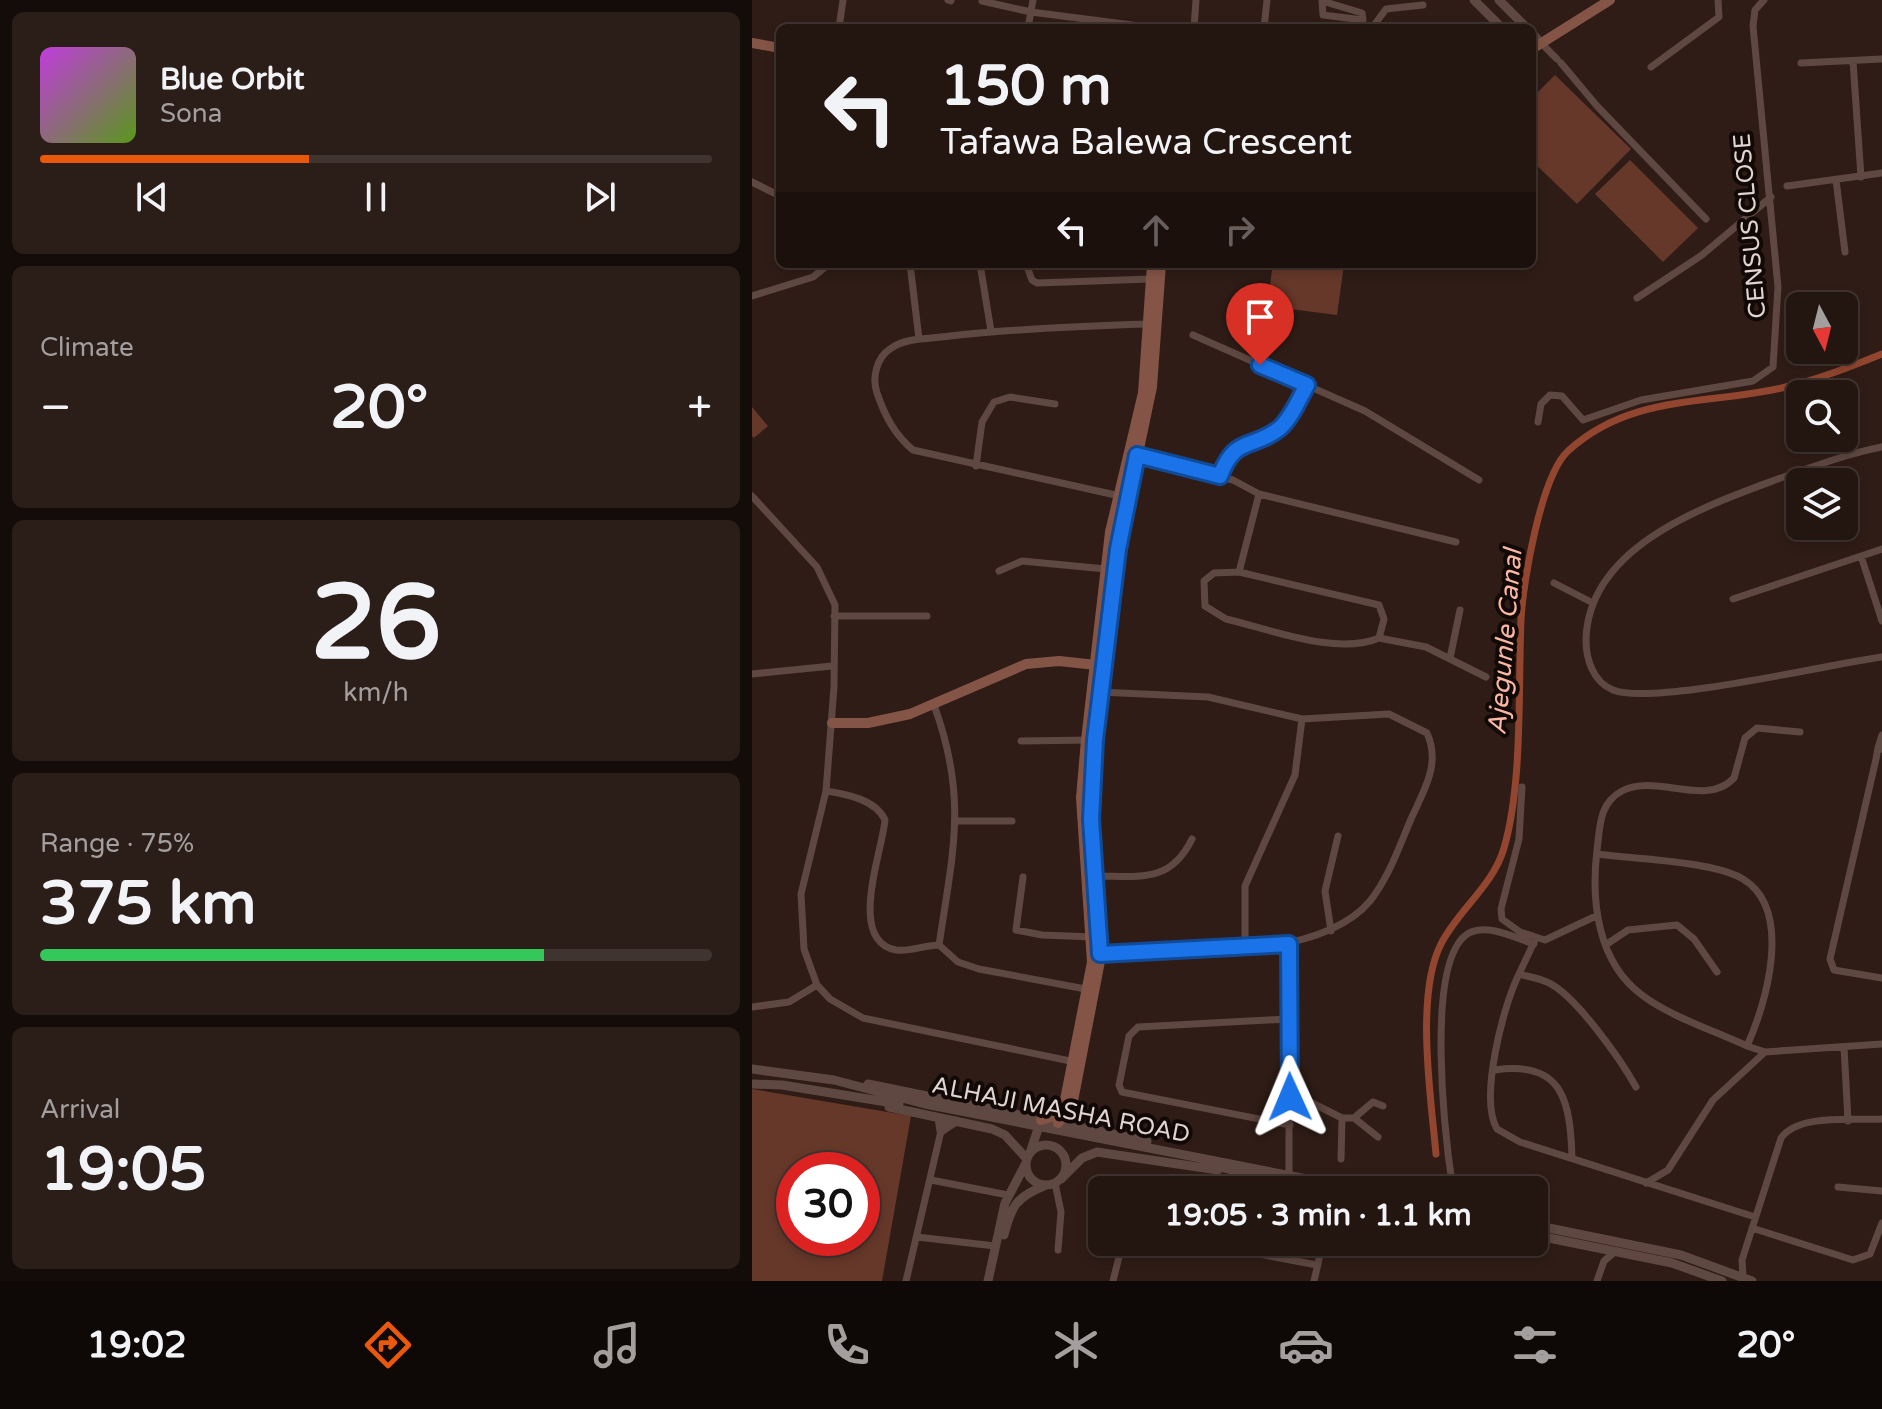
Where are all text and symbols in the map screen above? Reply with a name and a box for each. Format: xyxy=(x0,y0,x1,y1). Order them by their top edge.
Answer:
text: 150 m xyxy=(940,53,1111,120)
icon: left xyxy=(808,56,912,160)
text: Blue Orbit xyxy=(160,61,305,98)
text: Sona xyxy=(160,98,222,129)
text: Tafawa Balewa Crescent xyxy=(940,121,1352,164)
street label: CENSUS CLOSE xyxy=(1727,132,1773,320)
icon: previous xyxy=(130,175,174,219)
icon: pause xyxy=(354,175,398,219)
icon: next xyxy=(578,175,622,219)
icon: left xyxy=(1050,208,1094,252)
icon: ahead xyxy=(1134,208,1178,252)
icon: right xyxy=(1218,208,1262,252)
pin xyxy=(1226,283,1294,365)
north arrow xyxy=(1786,292,1858,364)
map controls xyxy=(1786,292,1858,540)
icon: arrive xyxy=(1238,295,1282,339)
text: Climate xyxy=(40,332,134,363)
text: 20° xyxy=(330,372,428,444)
button: search xyxy=(1786,380,1858,452)
text: − xyxy=(40,382,71,435)
text: + xyxy=(687,382,712,435)
button: layers xyxy=(1786,468,1858,540)
water label: Ajegunle Canal xyxy=(1481,544,1529,736)
text: 26 xyxy=(311,562,441,687)
text: km/h xyxy=(343,677,409,708)
text: Range · 75% xyxy=(40,828,194,859)
text: 375 km xyxy=(40,868,256,940)
position arrow xyxy=(1248,1055,1332,1139)
street label: ALHAJI MASHA ROAD xyxy=(929,1071,1193,1149)
text: Arrival xyxy=(40,1094,120,1125)
text: 19:05 xyxy=(40,1134,206,1206)
speed limit sign: 30 xyxy=(776,1152,880,1256)
text: 19:05 · 3 min · 1.1 km xyxy=(1164,1197,1472,1234)
icon: directions xyxy=(360,1317,416,1373)
icon: music xyxy=(589,1317,645,1373)
icon: phone xyxy=(819,1317,875,1373)
icon: climate xyxy=(1048,1317,1104,1373)
icon: car xyxy=(1278,1317,1334,1373)
icon: filters xyxy=(1507,1317,1563,1373)
text: 19:02 xyxy=(87,1324,187,1367)
text: 20° xyxy=(1736,1324,1795,1367)

